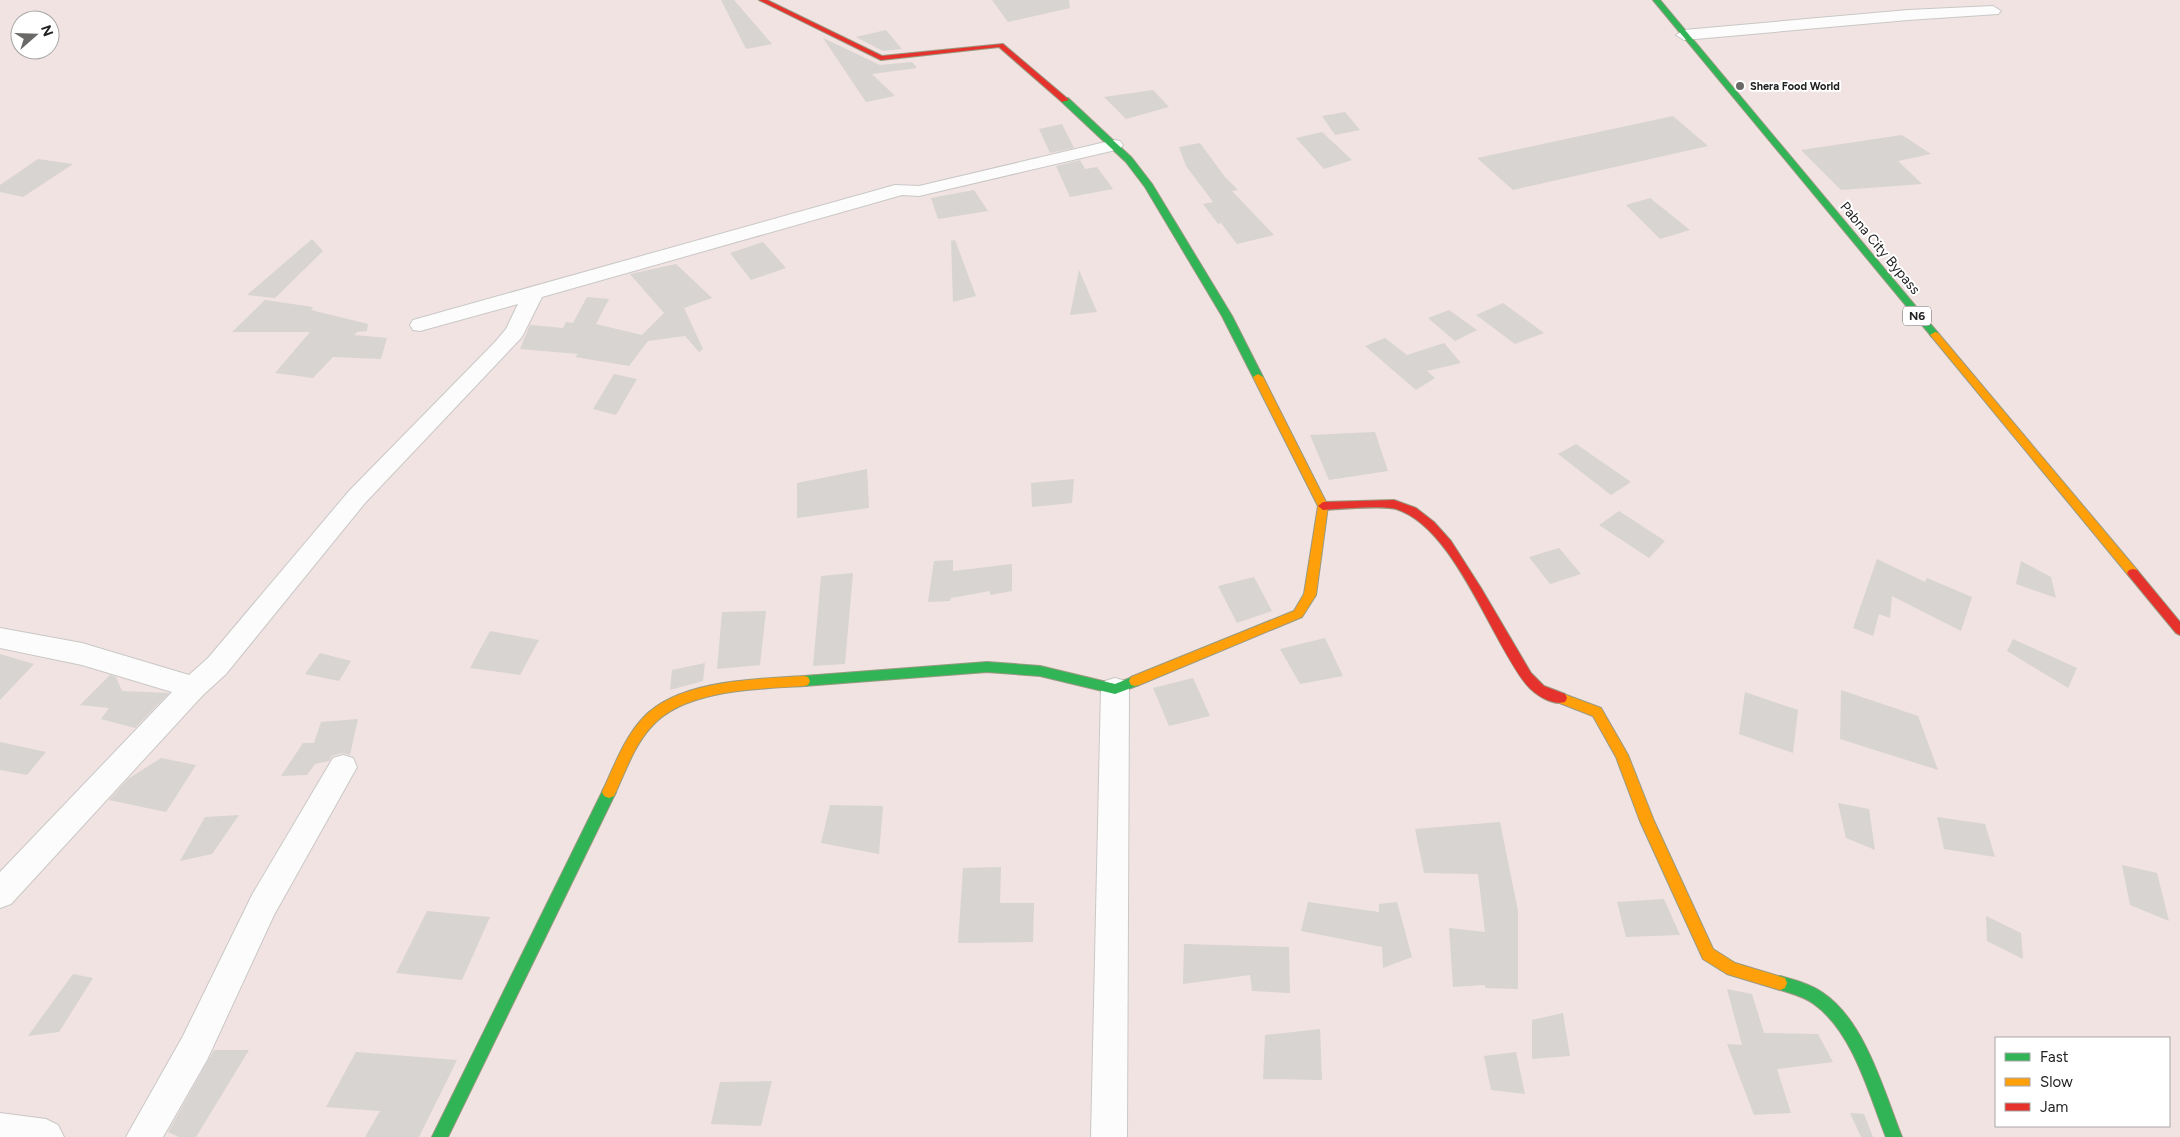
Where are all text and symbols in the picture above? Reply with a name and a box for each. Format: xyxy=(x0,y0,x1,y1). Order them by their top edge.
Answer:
north arrow xyxy=(10,10,60,60)
text: N xyxy=(37,23,57,39)
marker: Shera Food World xyxy=(1734,80,1746,92)
place label: Shera Food World xyxy=(1750,80,1840,93)
street label: Pabna City Bypass xyxy=(1836,198,1924,298)
road number: N6 xyxy=(1903,306,1931,326)
legend xyxy=(1995,1037,2170,1127)
text: Fast xyxy=(2040,1048,2069,1066)
text: Slow xyxy=(2040,1073,2073,1091)
text: Jam xyxy=(2040,1098,2068,1116)

